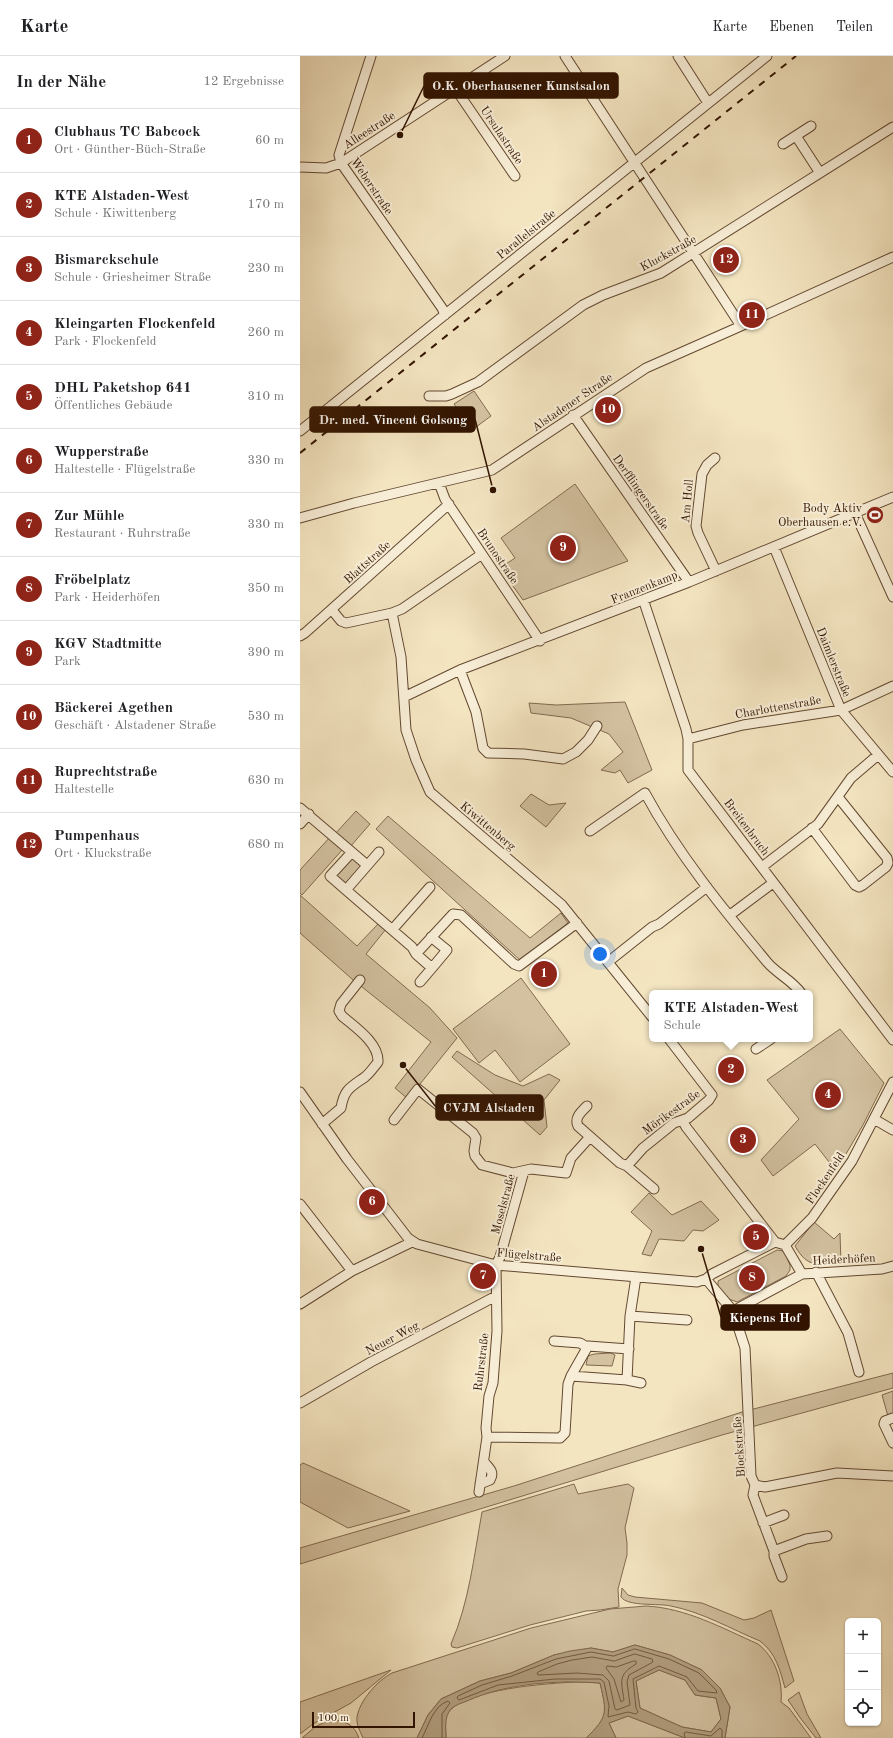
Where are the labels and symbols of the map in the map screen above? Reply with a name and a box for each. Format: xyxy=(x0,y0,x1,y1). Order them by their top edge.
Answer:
callout: O.K. Oberhausener Kunstsalon xyxy=(424,73,618,98)
text: O.K. Oberhausener Kunstsalon xyxy=(432,80,610,93)
street label: Ursulastraße xyxy=(477,104,525,167)
street label: Alleestraße xyxy=(342,110,398,152)
street label: Weberstraße xyxy=(348,156,395,218)
street label: Parallelstraße xyxy=(495,207,559,262)
street label: Kluckstraße xyxy=(638,233,699,274)
pin: 12 xyxy=(713,245,739,275)
pin: 11 xyxy=(739,300,765,330)
street label: Alstadener Straße xyxy=(530,371,615,434)
pin: 10 xyxy=(595,395,621,425)
callout: Dr. med. Vincent Golsong xyxy=(310,407,475,432)
text: Dr. med. Vincent Golsong xyxy=(319,414,468,427)
street label: Derfflingerstraße xyxy=(610,453,671,533)
street label: Am Holl xyxy=(680,479,696,524)
place label: Body Aktiv Oberhausen e.V. xyxy=(778,503,863,529)
sports icon: Body Aktiv Oberhausen e.V. xyxy=(865,505,885,525)
street label: Brunostraße xyxy=(474,527,520,587)
pin: 9 xyxy=(550,533,576,563)
street label: Blattstraße xyxy=(342,539,394,587)
street label: Franzenkamp xyxy=(609,569,679,607)
street label: Daimlerstraße xyxy=(814,626,853,699)
street label: Charlottenstraße xyxy=(734,694,823,721)
street label: Breitenbruch xyxy=(721,797,772,858)
street label: Kiwittenberg xyxy=(457,800,518,854)
your location xyxy=(590,944,610,964)
pin: 1 xyxy=(531,959,557,989)
pin: 2 xyxy=(718,1055,744,1085)
pin: 4 xyxy=(815,1080,841,1110)
street label: Mörikestraße xyxy=(641,1088,703,1138)
callout: CVJM Alstaden xyxy=(436,1095,543,1120)
text: CVJM Alstaden xyxy=(443,1102,535,1115)
pin: 3 xyxy=(730,1125,756,1155)
street label: Flockenfeld xyxy=(804,1150,848,1207)
street label: Moselstraße xyxy=(490,1172,518,1236)
pin: 6 xyxy=(359,1187,385,1217)
pin: 5 xyxy=(743,1222,769,1252)
street label: Flügelstraße xyxy=(496,1247,562,1265)
street label: Heiderhöfen xyxy=(812,1252,877,1268)
pin: 7 xyxy=(470,1261,496,1291)
pin: 8 xyxy=(739,1263,765,1293)
callout: Kiepens Hof xyxy=(721,1305,809,1330)
text: Kiepens Hof xyxy=(729,1312,802,1325)
street label: Neuer Weg xyxy=(364,1320,422,1358)
street label: Ruhrstraße xyxy=(472,1332,492,1392)
street label: Blockstraße xyxy=(732,1416,748,1478)
scale bar xyxy=(312,1710,415,1729)

